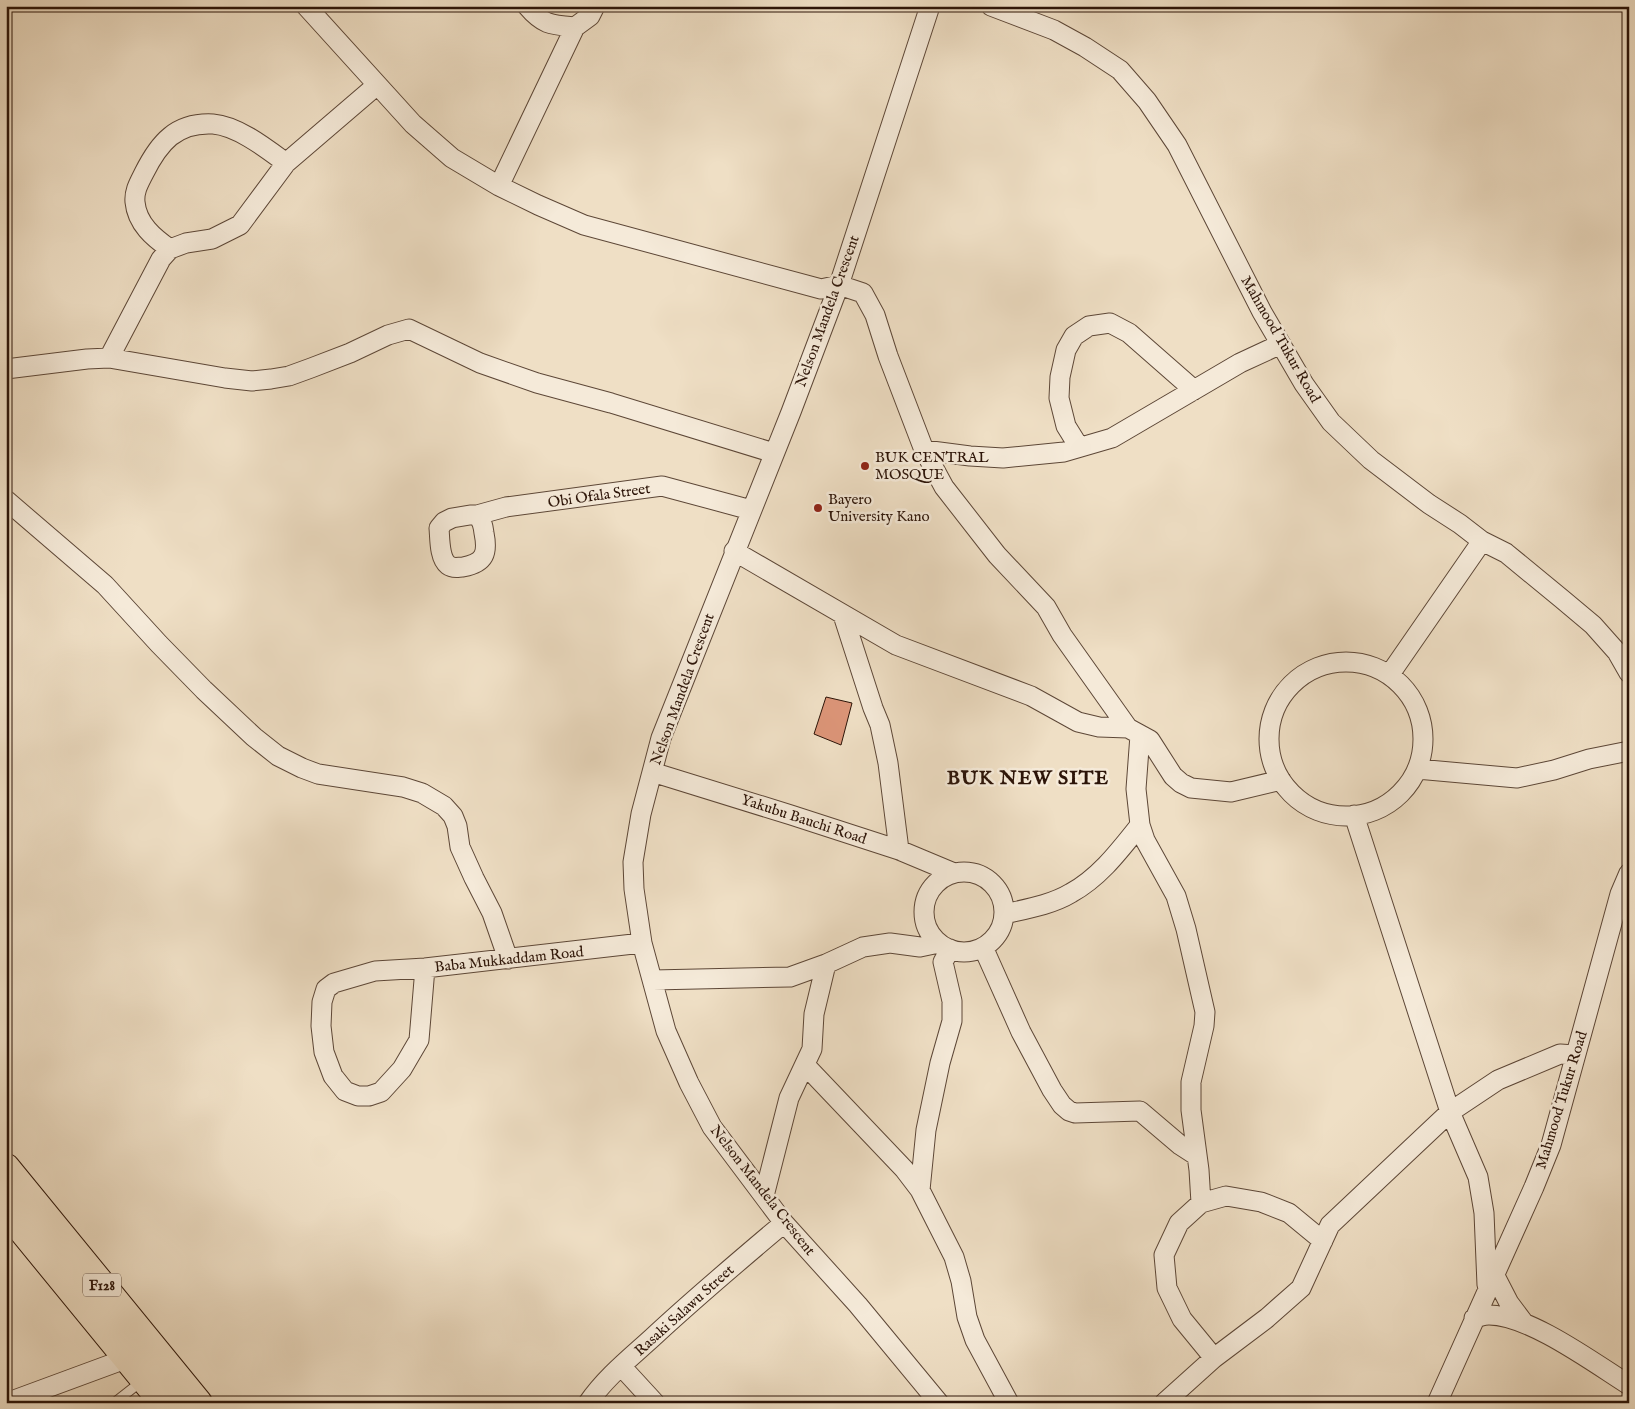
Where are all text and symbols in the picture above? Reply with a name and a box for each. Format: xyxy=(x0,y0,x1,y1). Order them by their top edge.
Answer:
street label: Nelson Mandela Crescent xyxy=(791,233,864,390)
street label: Mahmood Tukur Road xyxy=(1236,272,1325,407)
place label: BUK CENTRAL MOSQUE xyxy=(875,448,989,484)
marker: BUK CENTRAL MOSQUE xyxy=(859,460,871,472)
street label: Obi Ofala Street xyxy=(547,479,651,512)
place label: Bayero University Kano xyxy=(828,490,930,526)
marker: Bayero University Kano xyxy=(812,502,824,514)
street label: Nelson Mandela Crescent xyxy=(646,611,719,768)
district label: BUK NEW SITE xyxy=(947,766,1109,791)
street label: Yakubu Bauchi Road xyxy=(739,790,870,849)
street label: Baba Mukkaddam Road xyxy=(434,942,585,977)
street label: Mahmood Tukur Road xyxy=(1531,1028,1592,1172)
street label: Nelson Mandela Crescent xyxy=(706,1121,819,1259)
street label: Rasaki Salawu Street xyxy=(631,1261,738,1360)
road number: F128 xyxy=(83,1274,121,1296)

